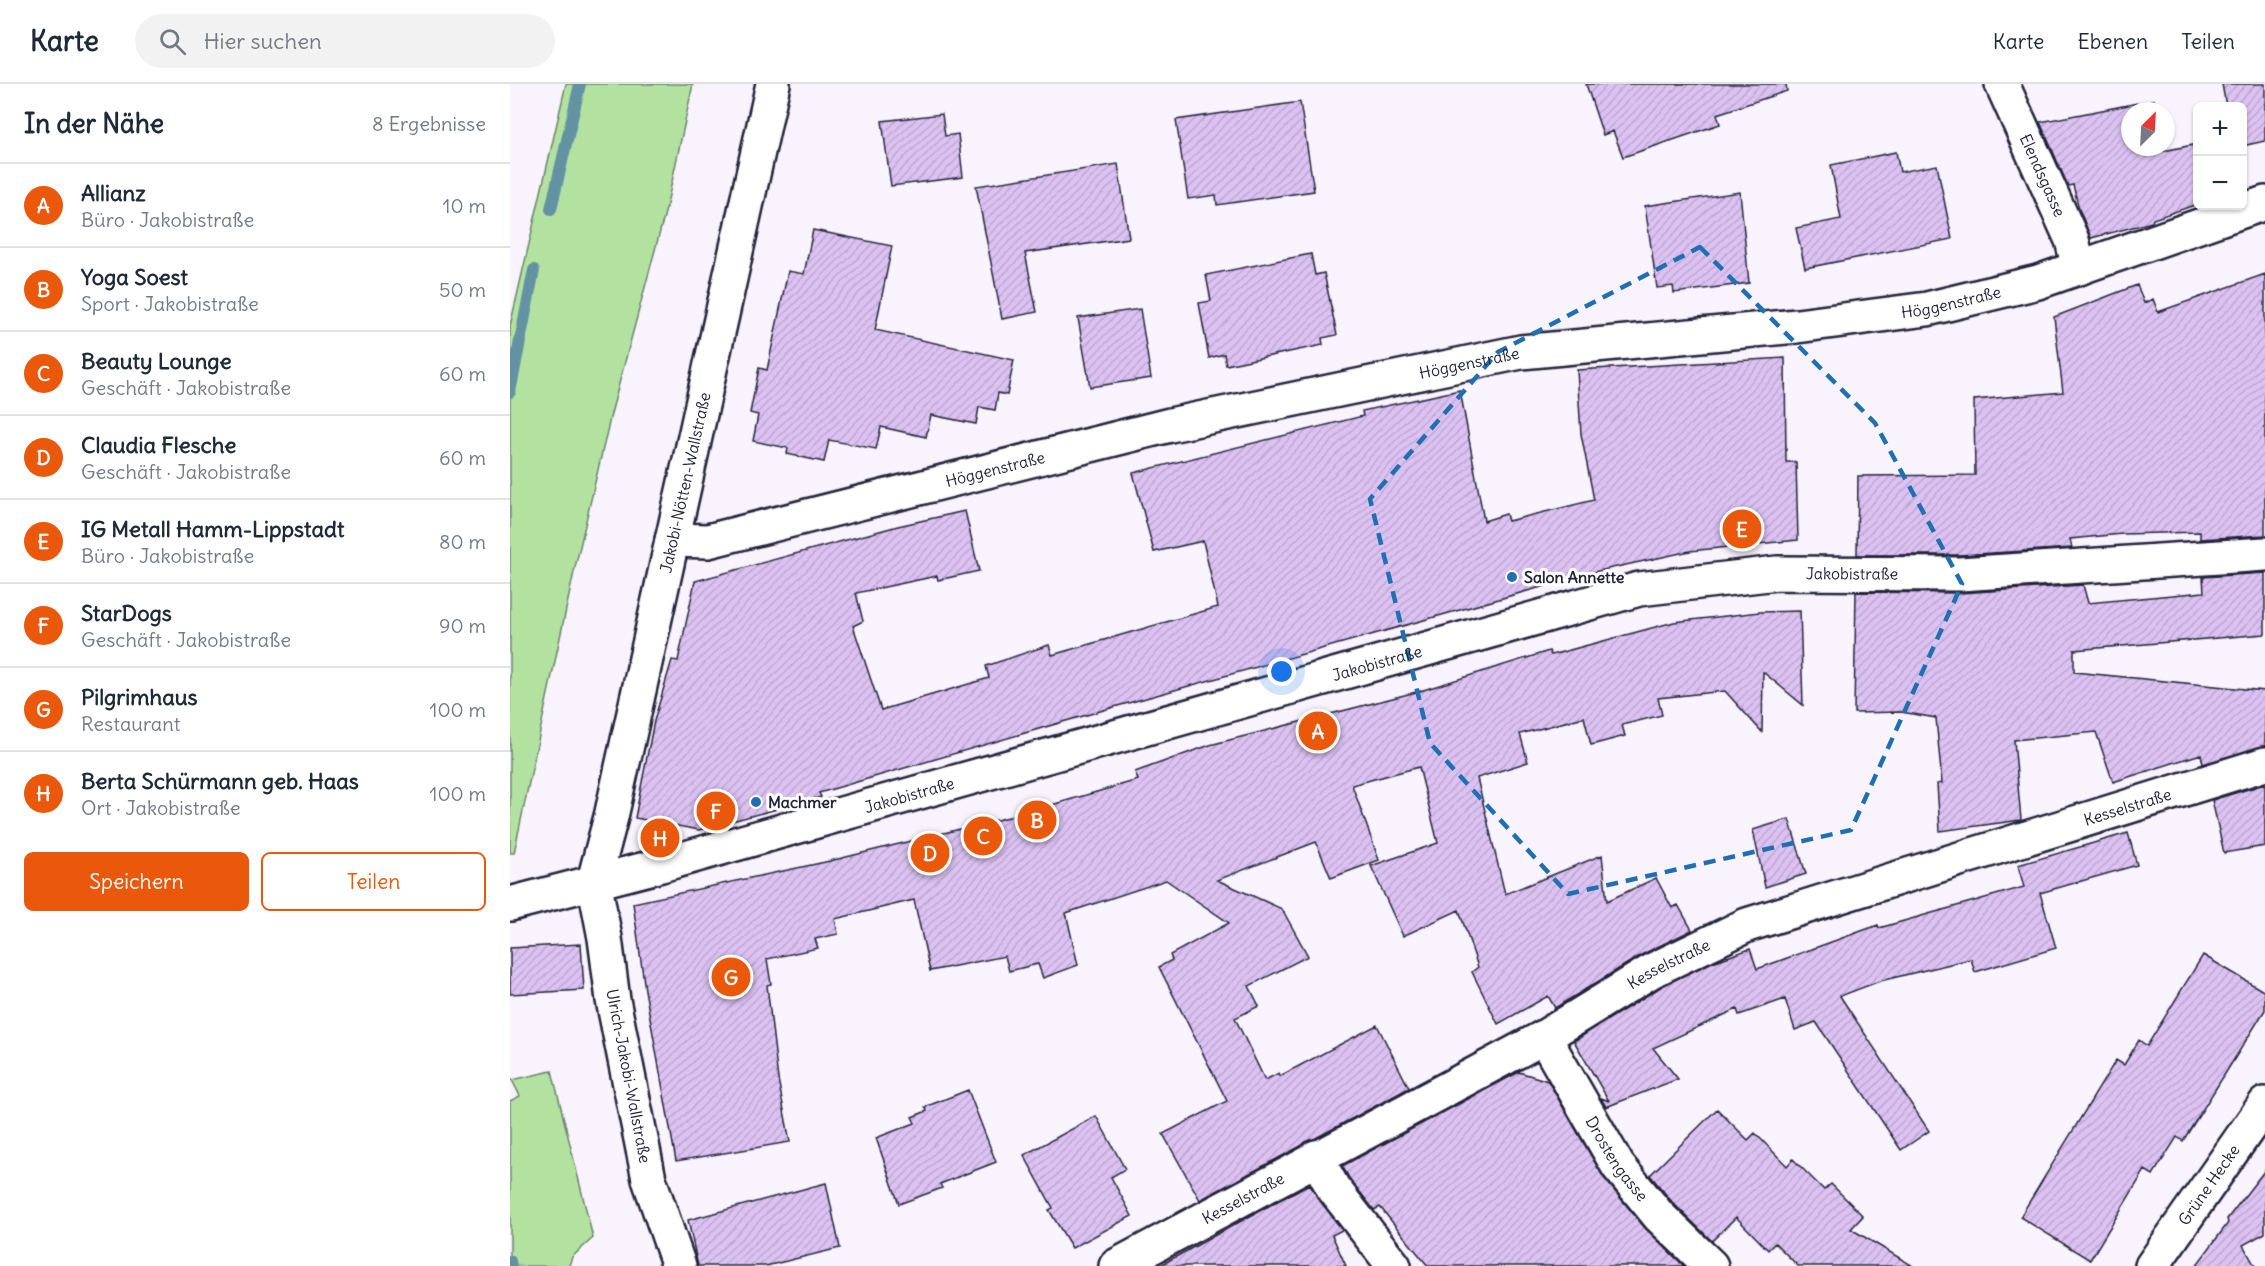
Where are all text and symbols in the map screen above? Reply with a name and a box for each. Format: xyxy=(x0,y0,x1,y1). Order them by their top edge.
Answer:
search box xyxy=(135,14,555,68)
text: Karte xyxy=(30,23,99,59)
icon: search xyxy=(156,25,189,58)
text: Hier suchen xyxy=(204,27,322,55)
text: Karte xyxy=(1993,28,2044,55)
text: Ebenen xyxy=(2077,28,2148,55)
text: Teilen xyxy=(2181,28,2235,55)
north arrow xyxy=(2121,102,2175,156)
map controls xyxy=(2193,102,2247,210)
button: + xyxy=(2193,102,2247,156)
text: In der Nähe xyxy=(24,107,164,140)
text: 8 Ergebnisse xyxy=(372,111,486,136)
street label: Elendsgasse xyxy=(2016,131,2070,220)
button: − xyxy=(2193,156,2247,210)
text: Allianz xyxy=(81,179,146,207)
text: A xyxy=(37,193,50,218)
text: 10 m xyxy=(443,193,486,218)
text: Büro · Jakobistraße xyxy=(81,207,254,232)
text: Yoga Soest xyxy=(81,263,188,291)
text: B xyxy=(37,277,50,302)
text: 50 m xyxy=(439,277,486,302)
street label: Höggenstraße xyxy=(1900,281,2003,322)
text: Sport · Jakobistraße xyxy=(81,291,259,316)
street label: Höggenstraße xyxy=(1417,343,1521,383)
text: Beauty Lounge xyxy=(81,347,232,375)
text: C xyxy=(37,361,50,386)
text: 60 m xyxy=(439,361,486,386)
text: Geschäft · Jakobistraße xyxy=(81,375,291,400)
street label: Jakobi-Nötten-Wallstraße xyxy=(655,390,715,575)
text: Claudia Flesche xyxy=(81,431,236,459)
text: D xyxy=(36,445,51,470)
text: 60 m xyxy=(439,445,486,470)
street label: Höggenstraße xyxy=(943,447,1047,491)
text: Geschäft · Jakobistraße xyxy=(81,459,291,484)
pin: E xyxy=(1722,506,1762,552)
text: IG Metall Hamm-Lippstadt xyxy=(81,515,344,543)
text: E xyxy=(38,529,49,554)
text: 80 m xyxy=(439,529,486,554)
text: Büro · Jakobistraße xyxy=(81,543,254,568)
street label: Jakobistraße xyxy=(1806,563,1898,584)
place label: Salon Annette xyxy=(1524,567,1625,587)
marker: Salon Annette xyxy=(1505,570,1519,584)
text: StarDogs xyxy=(81,599,172,627)
text: F xyxy=(38,613,49,638)
text: 90 m xyxy=(439,613,486,638)
text: Geschäft · Jakobistraße xyxy=(81,627,291,652)
street label: Jakobistraße xyxy=(1330,641,1424,685)
your location xyxy=(1267,657,1296,686)
text: Pilgrimhaus xyxy=(81,683,198,711)
text: G xyxy=(36,697,51,722)
text: 100 m xyxy=(429,697,486,722)
pin: A xyxy=(1298,708,1338,754)
text: Restaurant xyxy=(81,711,180,736)
text: Berta Schürmann geb. Haas xyxy=(81,767,359,795)
street label: Jakobistraße xyxy=(862,773,956,817)
text: H xyxy=(36,781,51,806)
text: 100 m xyxy=(429,781,486,806)
street label: Kesselstraße xyxy=(2081,784,2174,830)
pin: F xyxy=(696,788,736,834)
place label: Machmer xyxy=(768,792,837,812)
text: Ort · Jakobistraße xyxy=(81,795,241,820)
marker: Machmer xyxy=(749,795,763,809)
pin: B xyxy=(1018,798,1056,842)
pin: C xyxy=(964,814,1002,858)
pin: H xyxy=(640,816,680,861)
pin: D xyxy=(910,830,950,876)
button: Speichern xyxy=(24,852,249,911)
button: Teilen xyxy=(261,852,486,911)
street label: Kesselstraße xyxy=(1623,934,1713,993)
pin: G xyxy=(712,954,750,1000)
street label: Ulrich-Jakobi-Wallstraße xyxy=(602,987,656,1165)
street label: Drostengasse xyxy=(1582,1113,1653,1205)
street label: Grüne Hecke xyxy=(2174,1141,2244,1229)
street label: Kesselstraße xyxy=(1198,1168,1288,1228)

